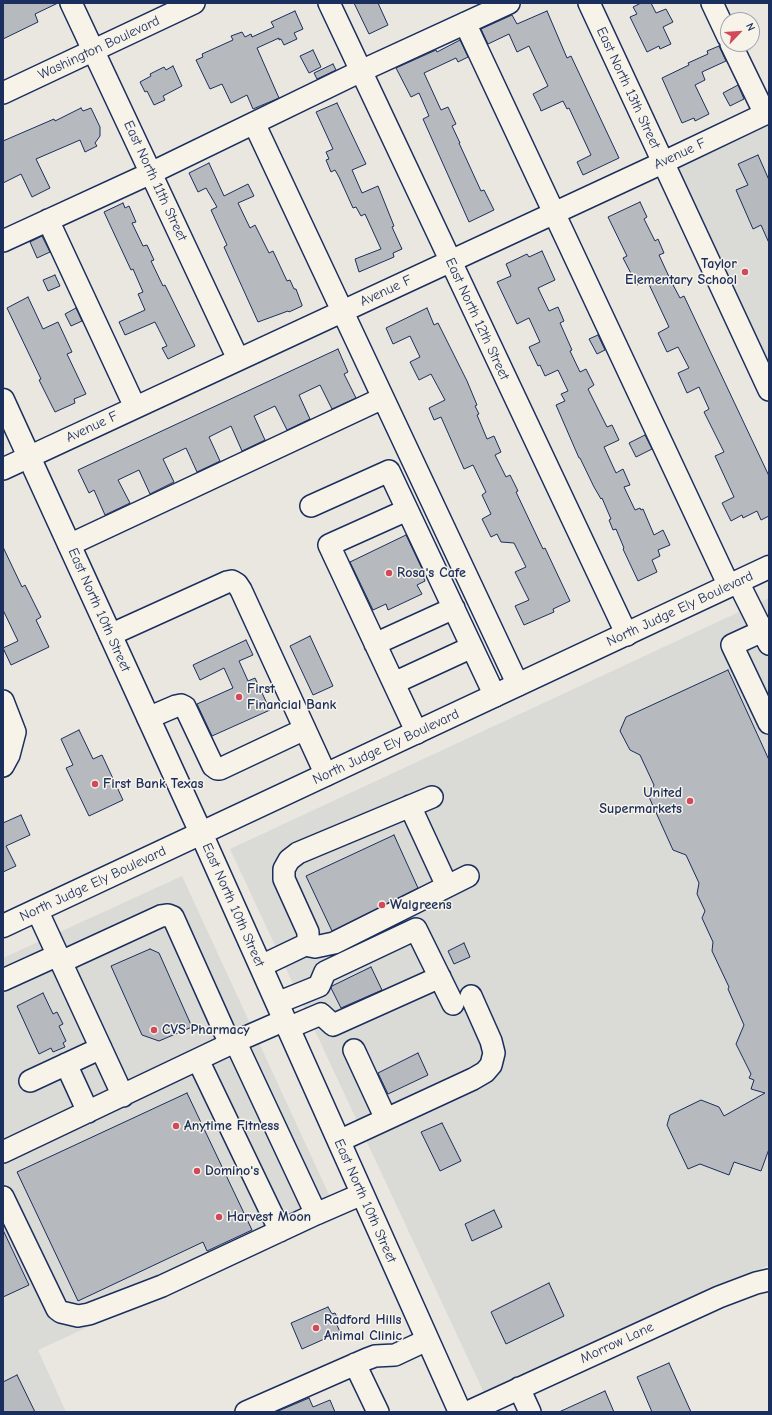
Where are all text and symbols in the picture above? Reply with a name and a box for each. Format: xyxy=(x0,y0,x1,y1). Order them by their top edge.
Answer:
street label: Washington Boulevard xyxy=(36,12,162,84)
north arrow xyxy=(720,12,760,52)
text: N xyxy=(743,21,758,33)
street label: East North 13th Street xyxy=(592,24,664,152)
street label: East North 11th Street xyxy=(120,118,190,244)
street label: Avenue F xyxy=(651,135,709,173)
street label: East North 12th Street xyxy=(441,255,513,383)
place label: Taylor Elementary School xyxy=(625,256,737,288)
marker: Taylor Elementary School xyxy=(740,267,750,277)
street label: Avenue F xyxy=(357,272,415,310)
street label: Avenue F xyxy=(63,408,121,446)
street label: East North 10th Street xyxy=(64,545,134,675)
place label: Rosa's Cafe xyxy=(397,565,466,581)
marker: Rosa's Cafe xyxy=(384,568,394,578)
street label: North Judge Ely Boulevard xyxy=(604,568,756,650)
place label: First Financial Bank xyxy=(247,681,336,714)
marker: First Financial Bank xyxy=(234,692,244,702)
street label: North Judge Ely Boulevard xyxy=(310,706,462,788)
place label: First Bank Texas xyxy=(103,776,204,792)
marker: First Bank Texas xyxy=(90,779,100,789)
place label: United Supermarkets xyxy=(599,785,682,818)
marker: United Supermarkets xyxy=(685,796,695,806)
street label: East North 10th Street xyxy=(198,840,268,970)
street label: North Judge Ely Boulevard xyxy=(17,843,169,925)
place label: Walgreens xyxy=(390,897,452,913)
marker: Walgreens xyxy=(377,900,387,910)
place label: CVS Pharmacy xyxy=(162,1022,250,1038)
marker: CVS Pharmacy xyxy=(149,1025,159,1035)
place label: Anytime Fitness xyxy=(184,1118,279,1134)
marker: Anytime Fitness xyxy=(171,1121,181,1131)
street label: East North 10th Street xyxy=(330,1136,400,1266)
place label: Domino's xyxy=(205,1163,259,1179)
marker: Domino's xyxy=(192,1166,202,1176)
place label: Harvest Moon xyxy=(227,1209,311,1225)
marker: Harvest Moon xyxy=(214,1212,224,1222)
place label: Radford Hills Animal Clinic xyxy=(324,1312,402,1344)
street label: Morrow Lane xyxy=(578,1319,656,1367)
marker: Radford Hills Animal Clinic xyxy=(311,1323,321,1333)

